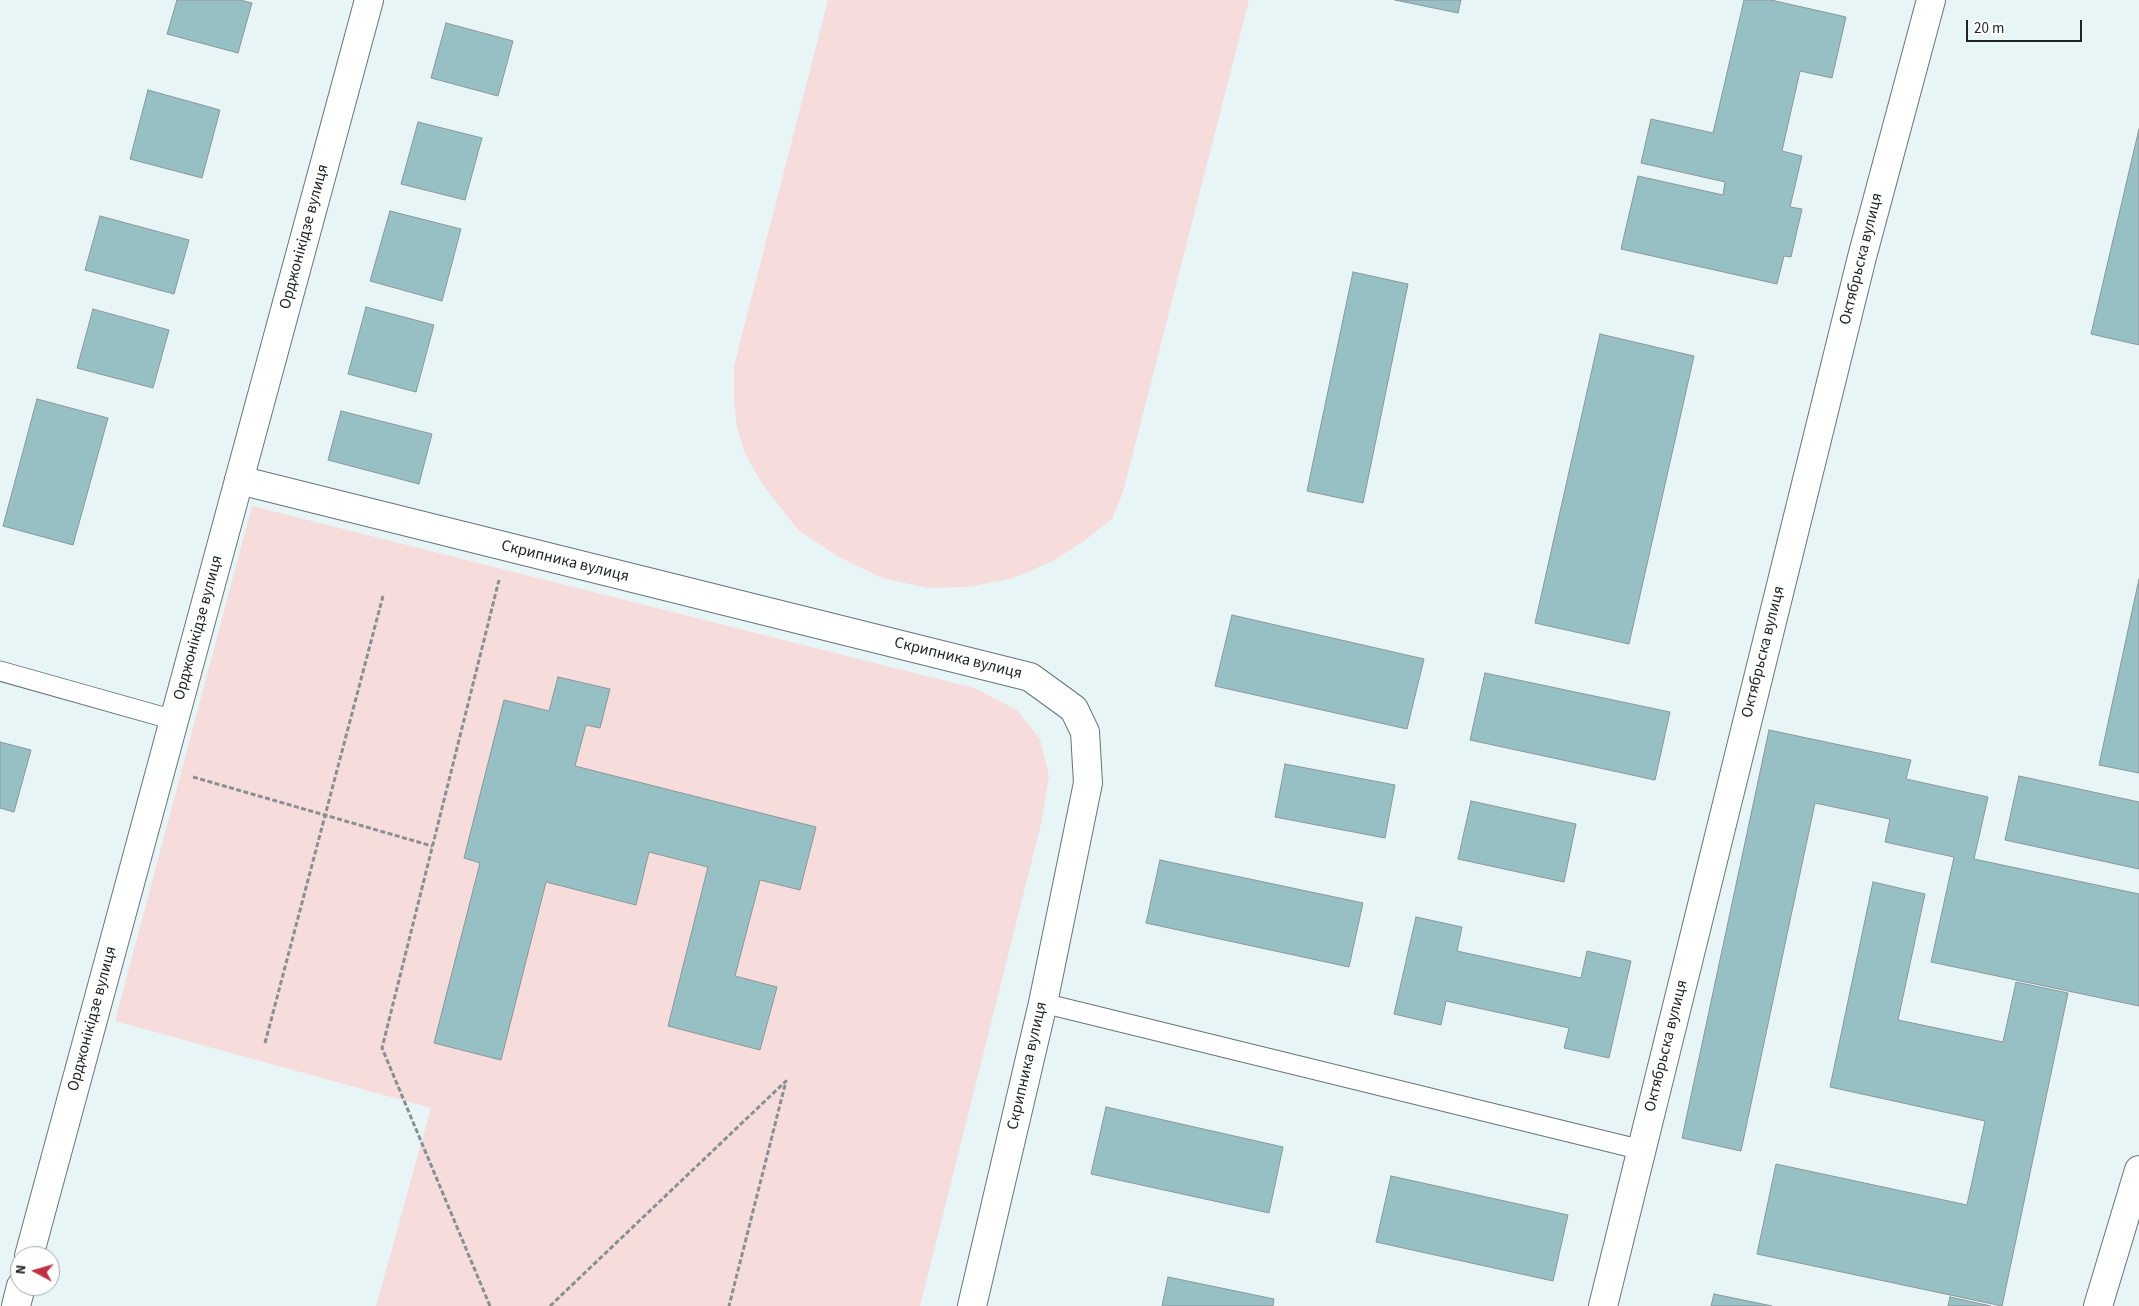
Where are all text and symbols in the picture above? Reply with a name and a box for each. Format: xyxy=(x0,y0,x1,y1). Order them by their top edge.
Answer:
scale bar xyxy=(1969,10,2085,42)
text: 20 m xyxy=(1974,18,2004,39)
street label: Орджонікідзе вулиця xyxy=(276,162,334,312)
street label: Октябрьска вулиця xyxy=(1836,191,1888,327)
street label: Скрипника вулиця xyxy=(499,537,631,587)
street label: Орджонікідзе вулиця xyxy=(170,553,228,703)
street label: Октябрьска вулиця xyxy=(1738,584,1790,720)
street label: Скрипника вулиця xyxy=(892,634,1024,684)
street label: Орджонікідзе вулиця xyxy=(64,944,122,1094)
street label: Октябрьска вулиця xyxy=(1641,978,1693,1114)
street label: Скрипника вулиця xyxy=(1004,1000,1052,1132)
north arrow xyxy=(10,1246,60,1296)
text: N xyxy=(11,1264,32,1275)

